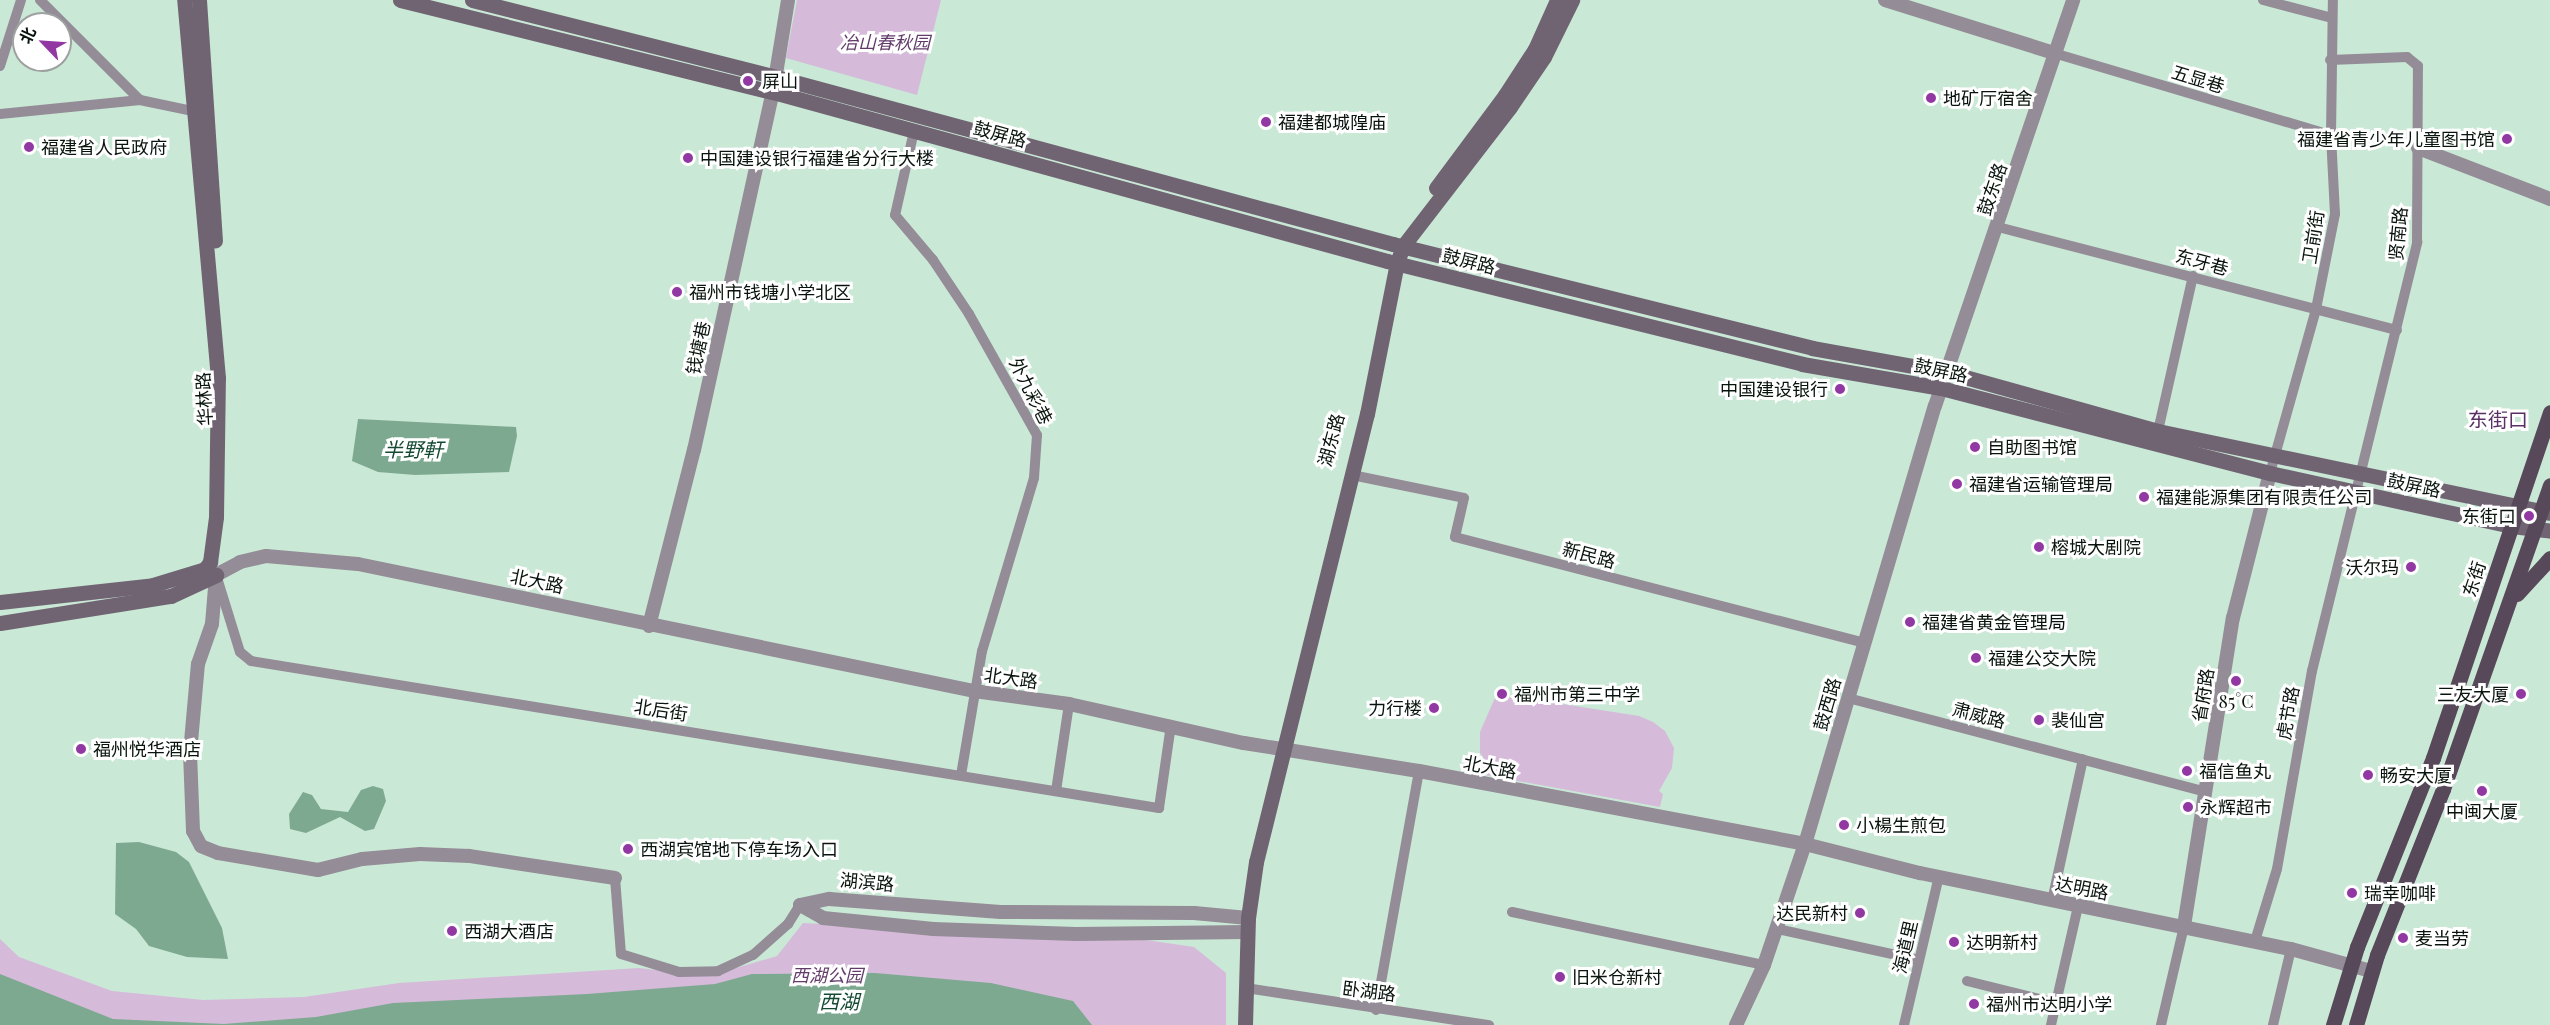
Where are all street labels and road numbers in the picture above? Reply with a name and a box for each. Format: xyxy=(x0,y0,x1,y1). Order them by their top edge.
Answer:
street label: 五显巷 xyxy=(2169,61,2227,97)
street label: 鼓屏路 xyxy=(971,117,1029,151)
street label: 鼓东路 xyxy=(1973,160,2011,218)
street label: 贤南路 xyxy=(2385,206,2411,262)
street label: 卫前街 xyxy=(2298,209,2328,265)
street label: 鼓屏路 xyxy=(1440,244,1498,278)
street label: 东牙巷 xyxy=(2173,245,2231,279)
street label: 钱塘巷 xyxy=(682,319,714,377)
street label: 外九彩巷 xyxy=(1005,354,1057,428)
street label: 鼓屏路 xyxy=(1912,354,1970,386)
street label: 华林路 xyxy=(192,371,216,427)
street label: 湖东路 xyxy=(1314,411,1348,469)
street label: 鼓屏路 xyxy=(2385,469,2443,501)
street label: 新民路 xyxy=(1560,538,1618,572)
street label: 东街 xyxy=(2458,559,2490,599)
street label: 北大路 xyxy=(508,565,566,597)
street label: 北大路 xyxy=(983,664,1039,692)
street label: 省府路 xyxy=(2188,667,2218,723)
street label: 鼓西路 xyxy=(1809,675,1845,733)
street label: 虎节路 xyxy=(2273,685,2303,741)
street label: 北后街 xyxy=(633,695,689,725)
street label: 肃威路 xyxy=(1950,698,2008,732)
street label: 北大路 xyxy=(1461,751,1519,783)
street label: 湖滨路 xyxy=(839,869,895,895)
street label: 达明路 xyxy=(2053,872,2111,904)
street label: 海道里 xyxy=(1888,918,1922,976)
street label: 卧湖路 xyxy=(1341,977,1397,1005)

